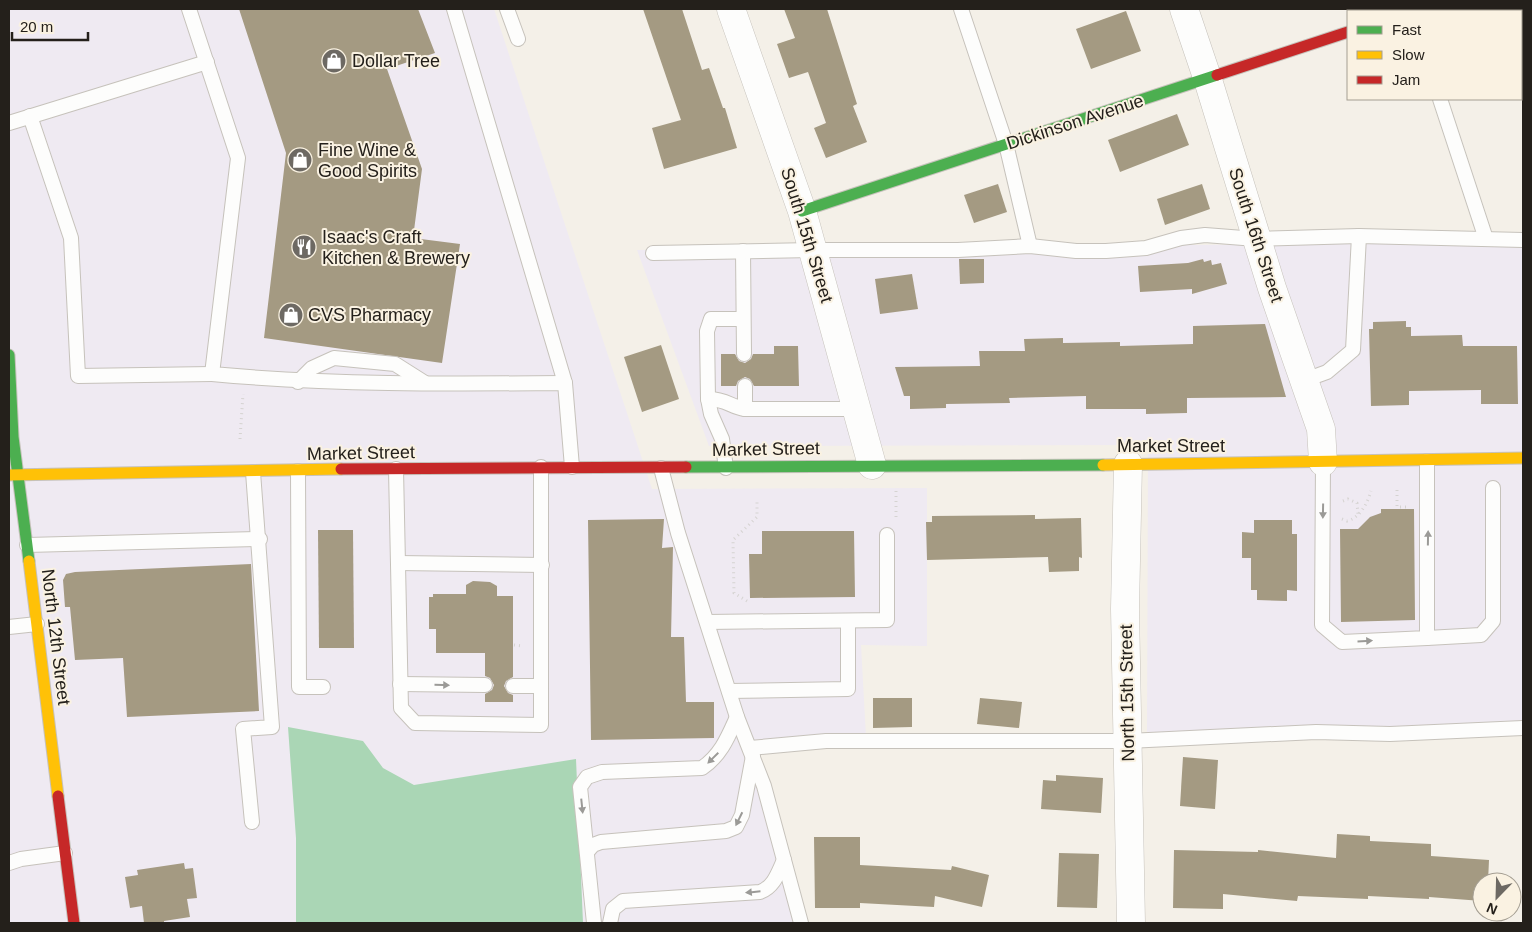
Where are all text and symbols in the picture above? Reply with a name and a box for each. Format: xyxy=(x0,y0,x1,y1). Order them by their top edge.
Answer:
scale bar xyxy=(12,10,89,42)
legend xyxy=(1347,10,1522,100)
text: 20 m xyxy=(20,18,53,35)
text: Fast xyxy=(1392,21,1422,38)
text: Slow xyxy=(1392,46,1425,63)
shop icon: Dollar Tree xyxy=(321,48,347,74)
place label: Dollar Tree xyxy=(352,51,440,71)
text: Jam xyxy=(1392,71,1420,88)
street label: Dickinson Avenue xyxy=(1004,90,1146,154)
place label: Fine Wine & Good Spirits xyxy=(318,140,417,181)
shop icon: Fine Wine & Good Spirits xyxy=(287,147,313,173)
street label: South 15th Street xyxy=(777,165,837,305)
street label: South 16th Street xyxy=(1225,165,1287,305)
place label: Isaac's Craft Kitchen & Brewery xyxy=(322,227,470,268)
restaurant icon: Isaac's Craft Kitchen & Brewery xyxy=(291,234,317,260)
shop icon: CVS Pharmacy xyxy=(278,302,304,328)
place label: CVS Pharmacy xyxy=(308,305,431,325)
street label: Market Street xyxy=(1117,436,1225,456)
street label: Market Street xyxy=(712,438,820,460)
street label: Market Street xyxy=(307,442,415,464)
one-way arrow xyxy=(1319,503,1327,519)
one-way arrow xyxy=(1424,529,1432,545)
street label: North 12th Street xyxy=(38,568,74,706)
street label: North 15th Street xyxy=(1116,624,1138,762)
one-way arrow xyxy=(1357,636,1373,644)
one-way arrow xyxy=(435,681,451,689)
one-way arrow xyxy=(707,752,719,764)
one-way arrow xyxy=(578,799,586,815)
one-way arrow xyxy=(735,812,743,827)
north arrow xyxy=(1472,872,1522,922)
one-way arrow xyxy=(745,888,761,896)
text: N xyxy=(1484,900,1500,918)

